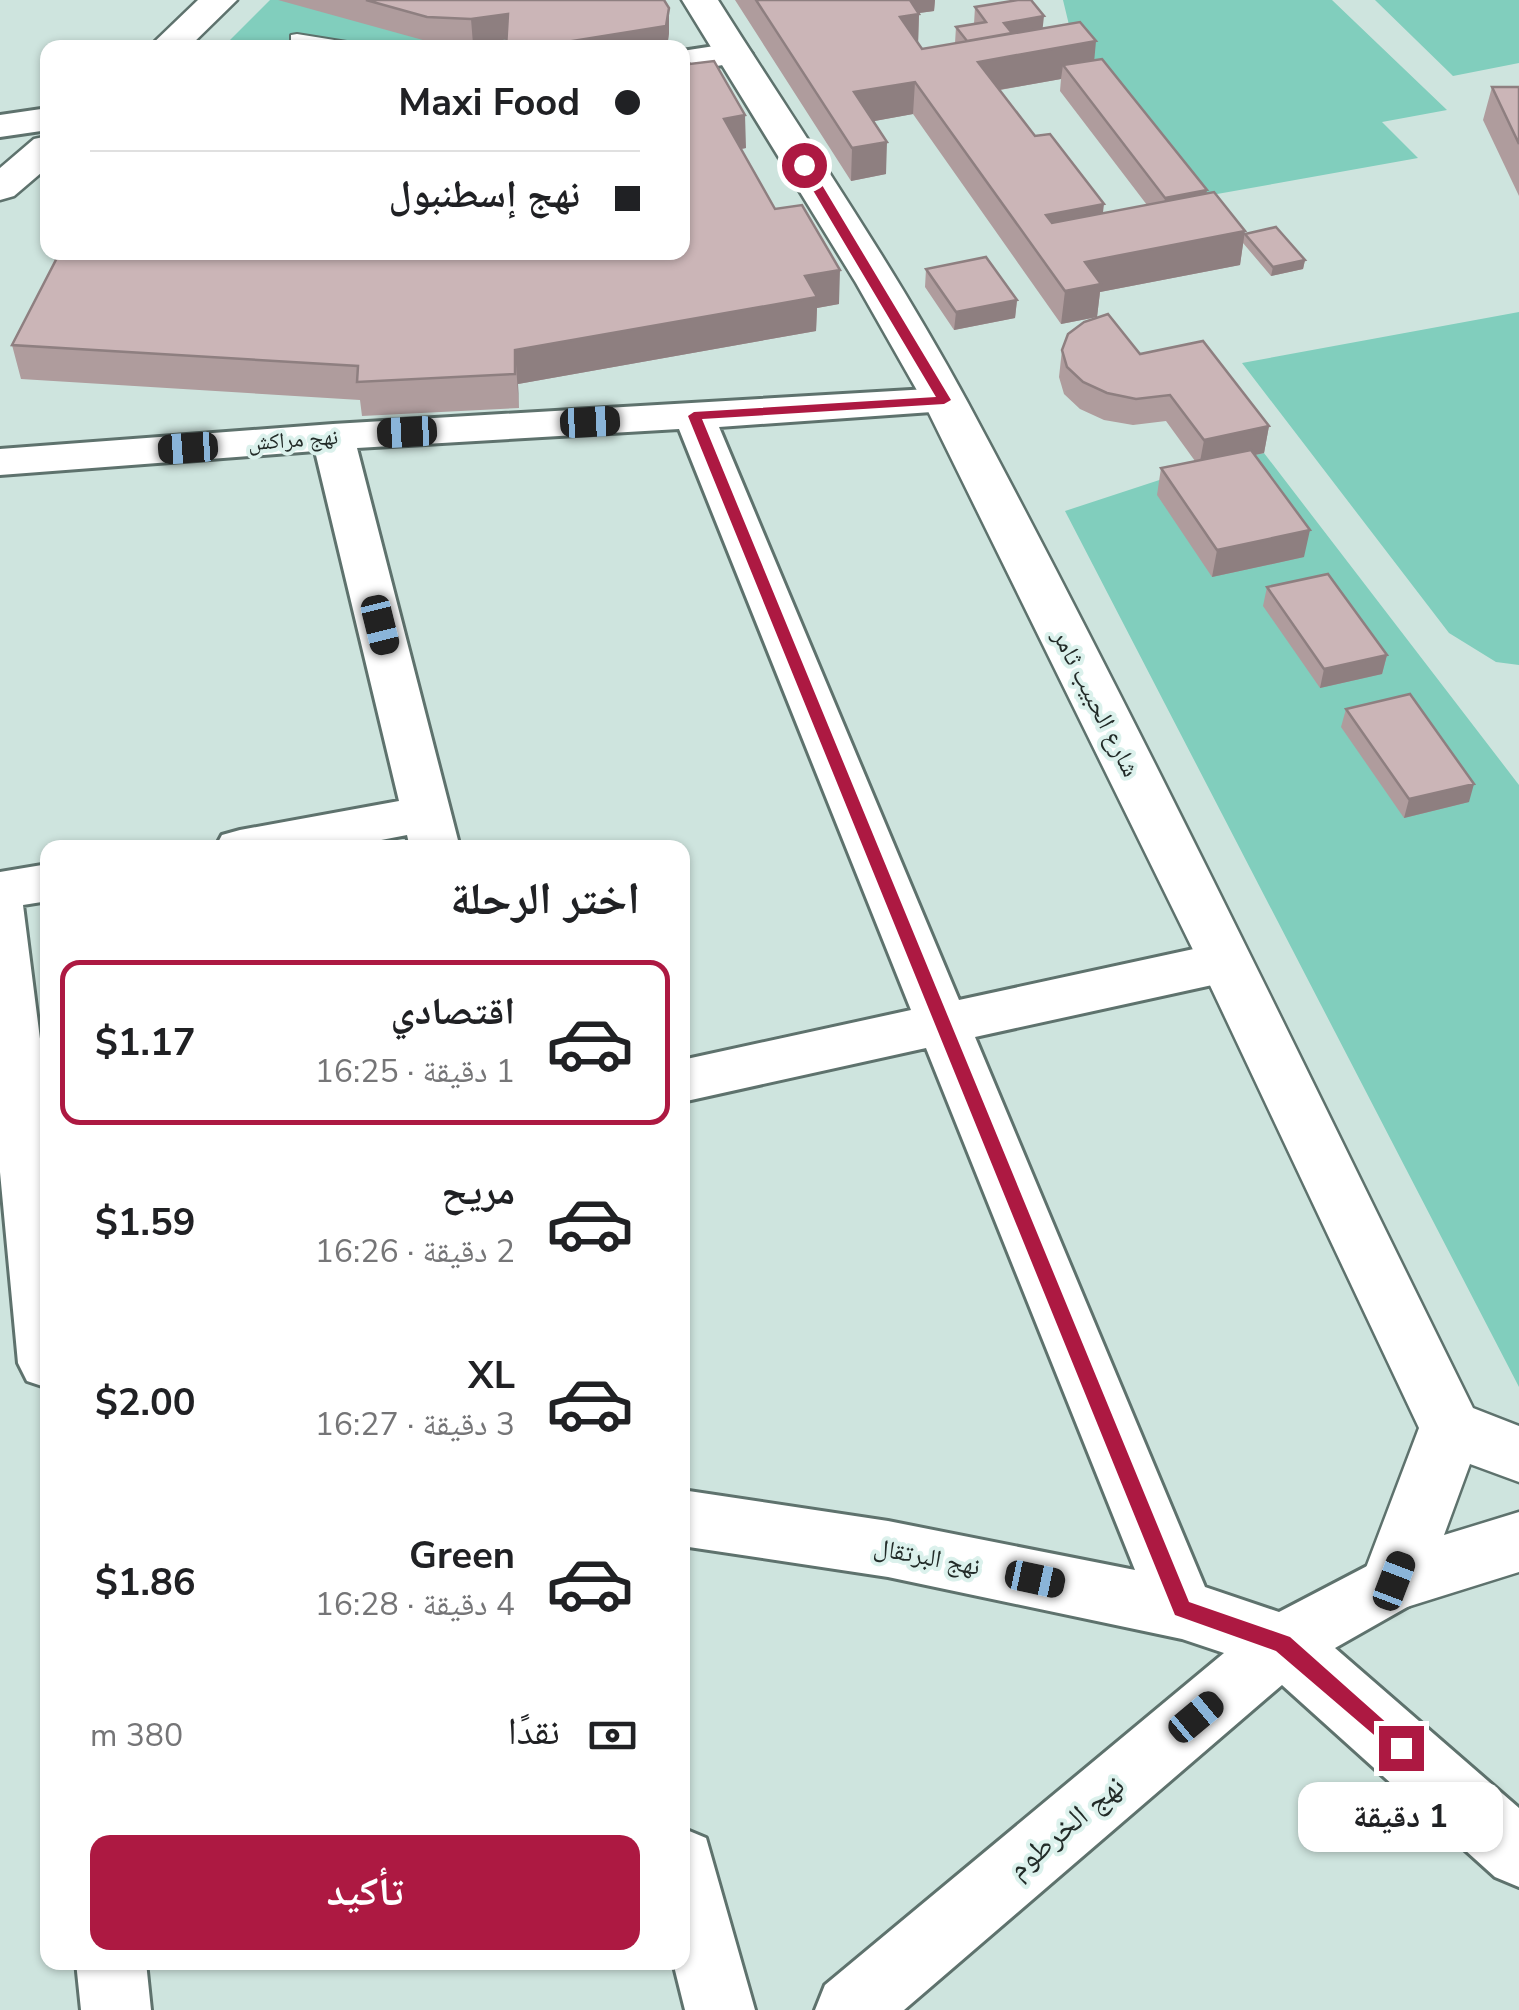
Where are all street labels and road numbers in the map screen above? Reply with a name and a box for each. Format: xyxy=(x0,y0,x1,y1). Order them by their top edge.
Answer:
street label: نهج مراكش xyxy=(247,422,339,458)
street label: شارع الحبيب ثامر xyxy=(1044,622,1148,783)
street label: نهج البرتقال xyxy=(871,1530,983,1584)
street label: نهج الخرطوم xyxy=(999,1766,1133,1888)

